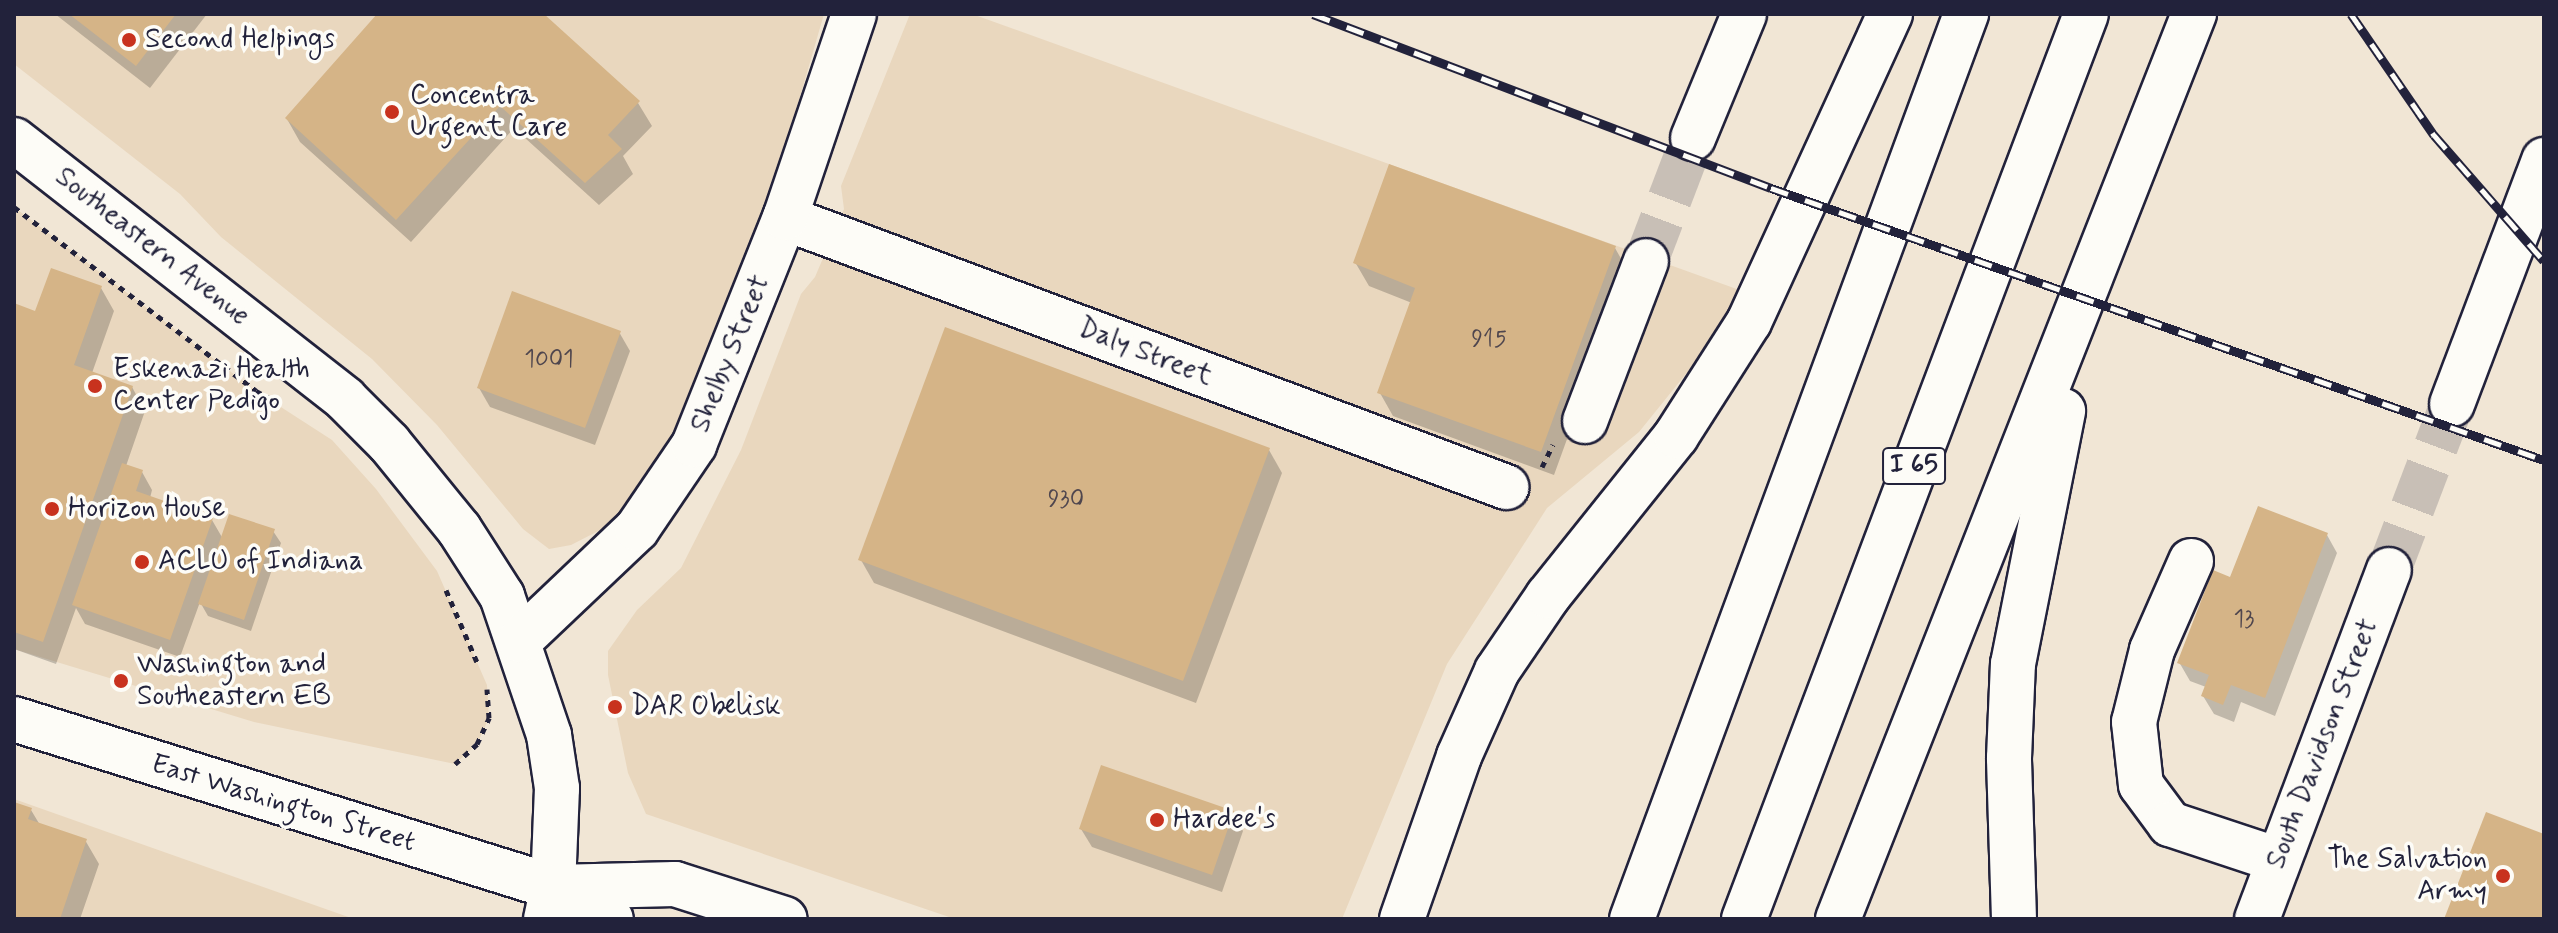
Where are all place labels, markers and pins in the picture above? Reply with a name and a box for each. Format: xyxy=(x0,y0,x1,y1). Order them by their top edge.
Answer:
place label: Second Helpings xyxy=(145,23,335,57)
marker: Second Helpings xyxy=(120,31,138,49)
place label: Concentra Urgent Care xyxy=(410,79,569,145)
marker: Concentra Urgent Care xyxy=(381,101,403,123)
place label: Eskenazi Health Center Pedigo xyxy=(113,353,311,419)
marker: Eskenazi Health Center Pedigo xyxy=(84,375,106,397)
place label: Horizon House xyxy=(68,492,229,526)
marker: Horizon House xyxy=(43,500,61,518)
place label: ACLU of Indiana xyxy=(158,545,370,579)
marker: ACLU of Indiana xyxy=(133,553,151,571)
place label: Washington and Southeastern EB xyxy=(137,648,327,714)
marker: Washington and Southeastern EB xyxy=(112,672,130,690)
place label: DAR Obelisk xyxy=(631,690,781,724)
marker: DAR Obelisk xyxy=(606,698,624,716)
place label: Hardee's xyxy=(1173,803,1276,837)
marker: Hardee's xyxy=(1148,811,1166,829)
place label: The Salvation Army xyxy=(2332,843,2487,909)
marker: The Salvation Army xyxy=(2494,867,2512,885)

